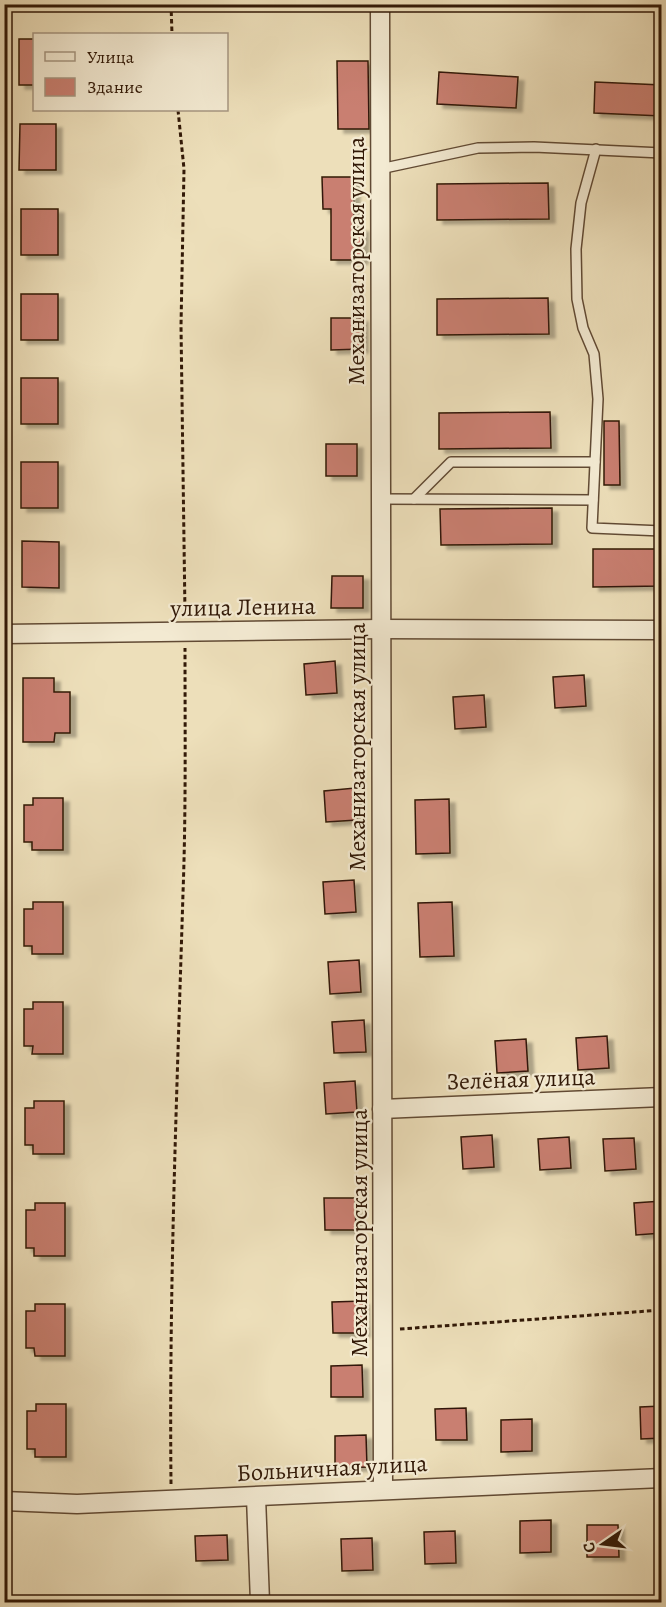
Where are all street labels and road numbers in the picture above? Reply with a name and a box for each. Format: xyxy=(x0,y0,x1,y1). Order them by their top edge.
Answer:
street label: Механизаторская улица xyxy=(340,137,372,385)
street label: улица Ленина xyxy=(169,590,316,624)
street label: Механизаторская улица xyxy=(341,623,373,871)
street label: Зелёная улица xyxy=(446,1060,596,1098)
street label: Механизаторская улица xyxy=(343,1109,375,1357)
street label: Больничная улица xyxy=(236,1447,428,1489)

